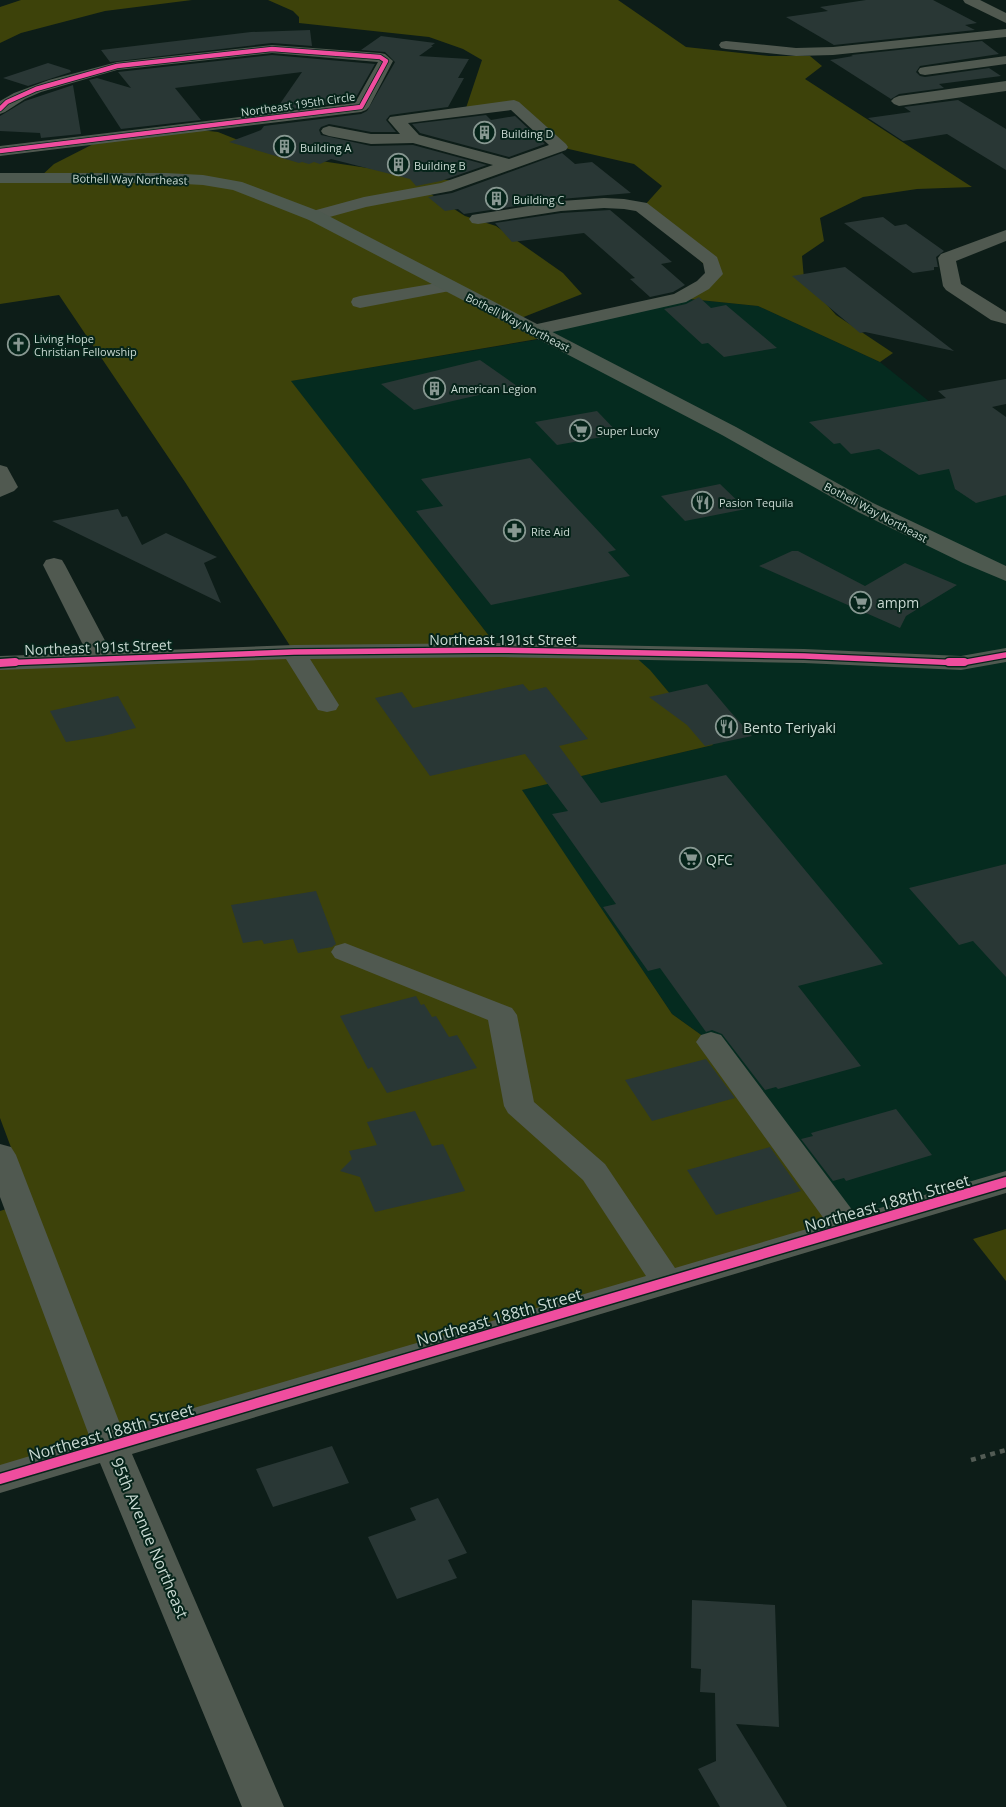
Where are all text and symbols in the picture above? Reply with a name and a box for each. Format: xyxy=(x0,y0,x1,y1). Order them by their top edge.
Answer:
street label: Northeast 195th Circle xyxy=(240,89,356,119)
building icon: Building D xyxy=(473,121,497,145)
place label: Building D xyxy=(501,126,553,141)
building icon: Building A xyxy=(272,135,296,159)
place label: Building A xyxy=(300,140,351,155)
building icon: Building B xyxy=(386,153,410,177)
place label: Building B xyxy=(414,158,466,173)
street label: Bothell Way Northeast xyxy=(72,170,188,188)
building icon: Building C xyxy=(485,187,509,211)
place label: Building C xyxy=(513,192,564,207)
street label: Bothell Way Northeast xyxy=(463,289,573,355)
place label: Living Hope Christian Fellowship xyxy=(34,331,137,359)
church icon: Living Hope Christian Fellowship xyxy=(6,332,30,356)
building icon: American Legion xyxy=(423,376,447,400)
place label: American Legion xyxy=(451,381,537,396)
supermarket icon: Super Lucky xyxy=(569,418,593,442)
place label: Super Lucky xyxy=(597,423,660,438)
street label: Bothell Way Northeast xyxy=(822,478,930,546)
restaurant icon: Pasion Tequila xyxy=(691,490,715,514)
place label: Pasion Tequila xyxy=(719,495,793,510)
pharmacy icon: Rite Aid xyxy=(503,519,527,543)
place label: Rite Aid xyxy=(531,524,570,539)
supermarket icon: ampm xyxy=(849,590,873,614)
place label: ampm xyxy=(877,593,919,612)
street label: Northeast 191st Street xyxy=(429,630,577,649)
street label: Northeast 191st Street xyxy=(24,635,172,659)
restaurant icon: Bento Teriyaki xyxy=(715,715,739,739)
place label: Bento Teriyaki xyxy=(743,718,836,737)
supermarket icon: QFC xyxy=(678,847,702,871)
place label: QFC xyxy=(706,850,733,869)
street label: Northeast 188th Street xyxy=(802,1169,972,1237)
street label: Northeast 188th Street xyxy=(414,1283,584,1351)
street label: Northeast 188th Street xyxy=(26,1398,196,1466)
street label: 95th Avenue Northeast xyxy=(106,1454,194,1622)

